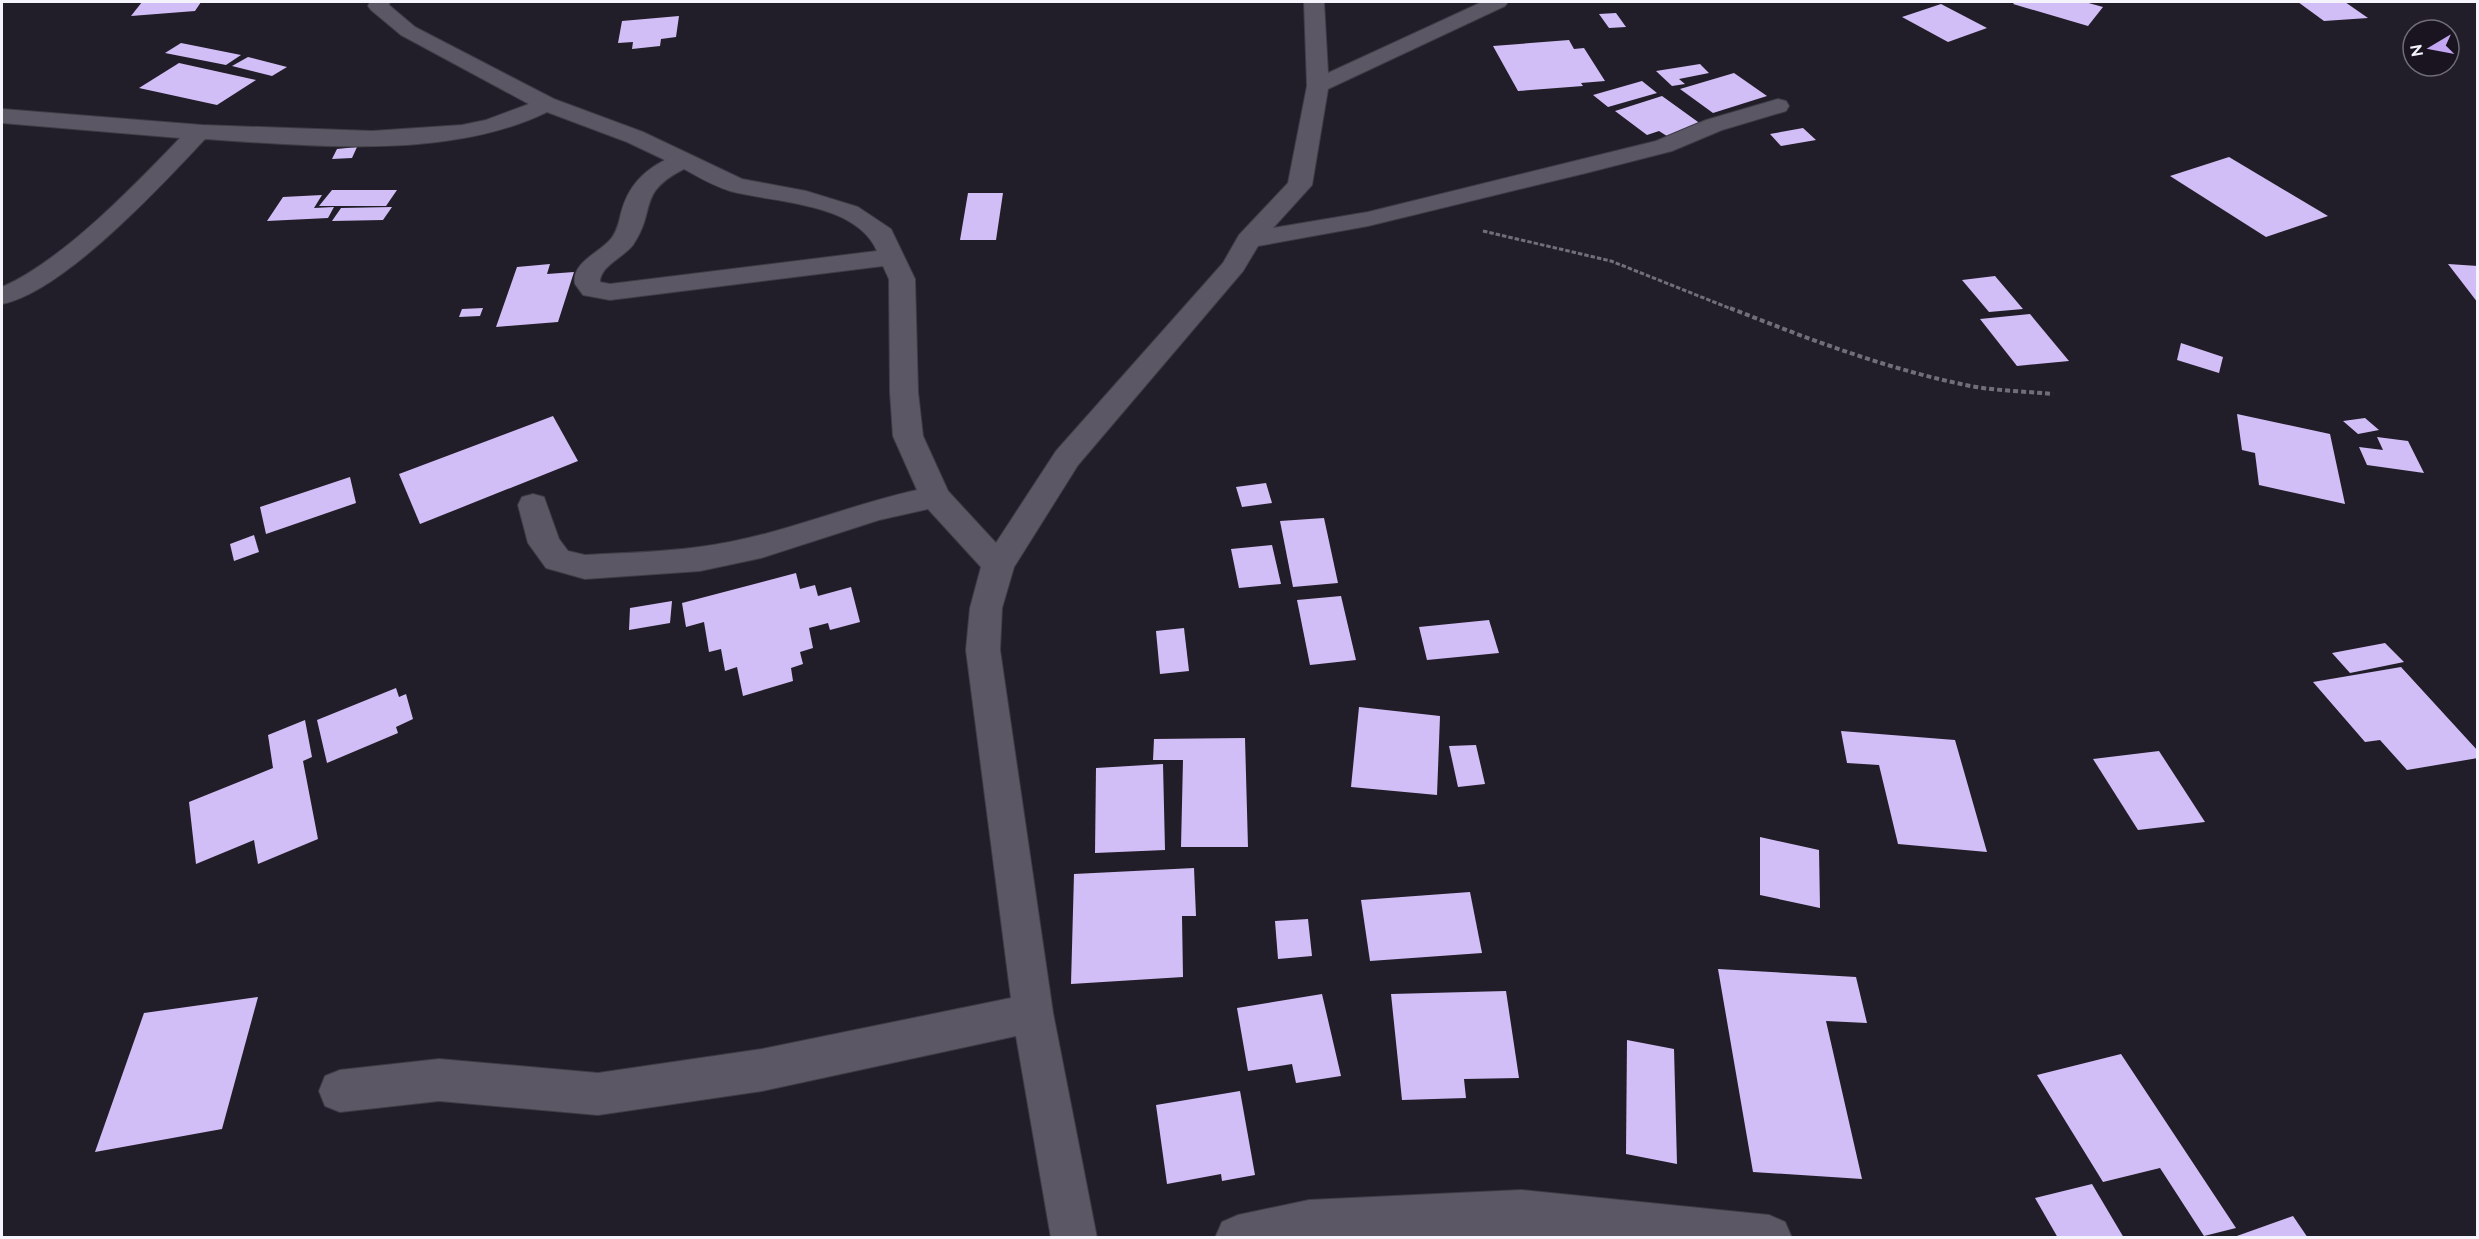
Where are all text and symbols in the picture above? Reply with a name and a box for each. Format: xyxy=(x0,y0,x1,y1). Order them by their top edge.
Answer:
north arrow xyxy=(2401,18,2461,78)
text: N xyxy=(2406,43,2427,58)

